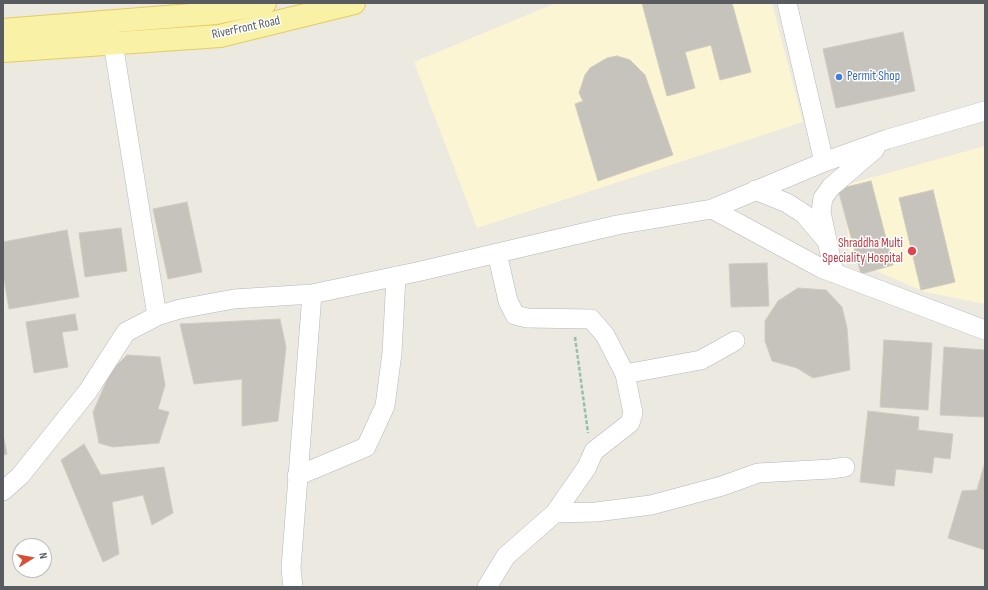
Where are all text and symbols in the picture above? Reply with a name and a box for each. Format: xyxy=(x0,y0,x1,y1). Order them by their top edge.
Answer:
street label: RiverFront Road xyxy=(210,13,282,43)
place label: Permit Shop xyxy=(847,69,900,85)
marker: Permit Shop xyxy=(834,72,844,82)
place label: Shraddha Multi Speciality Hospital xyxy=(822,236,903,267)
marker: Shraddha Multi Speciality Hospital xyxy=(906,245,918,257)
north arrow xyxy=(12,538,52,578)
text: N xyxy=(36,552,50,560)

